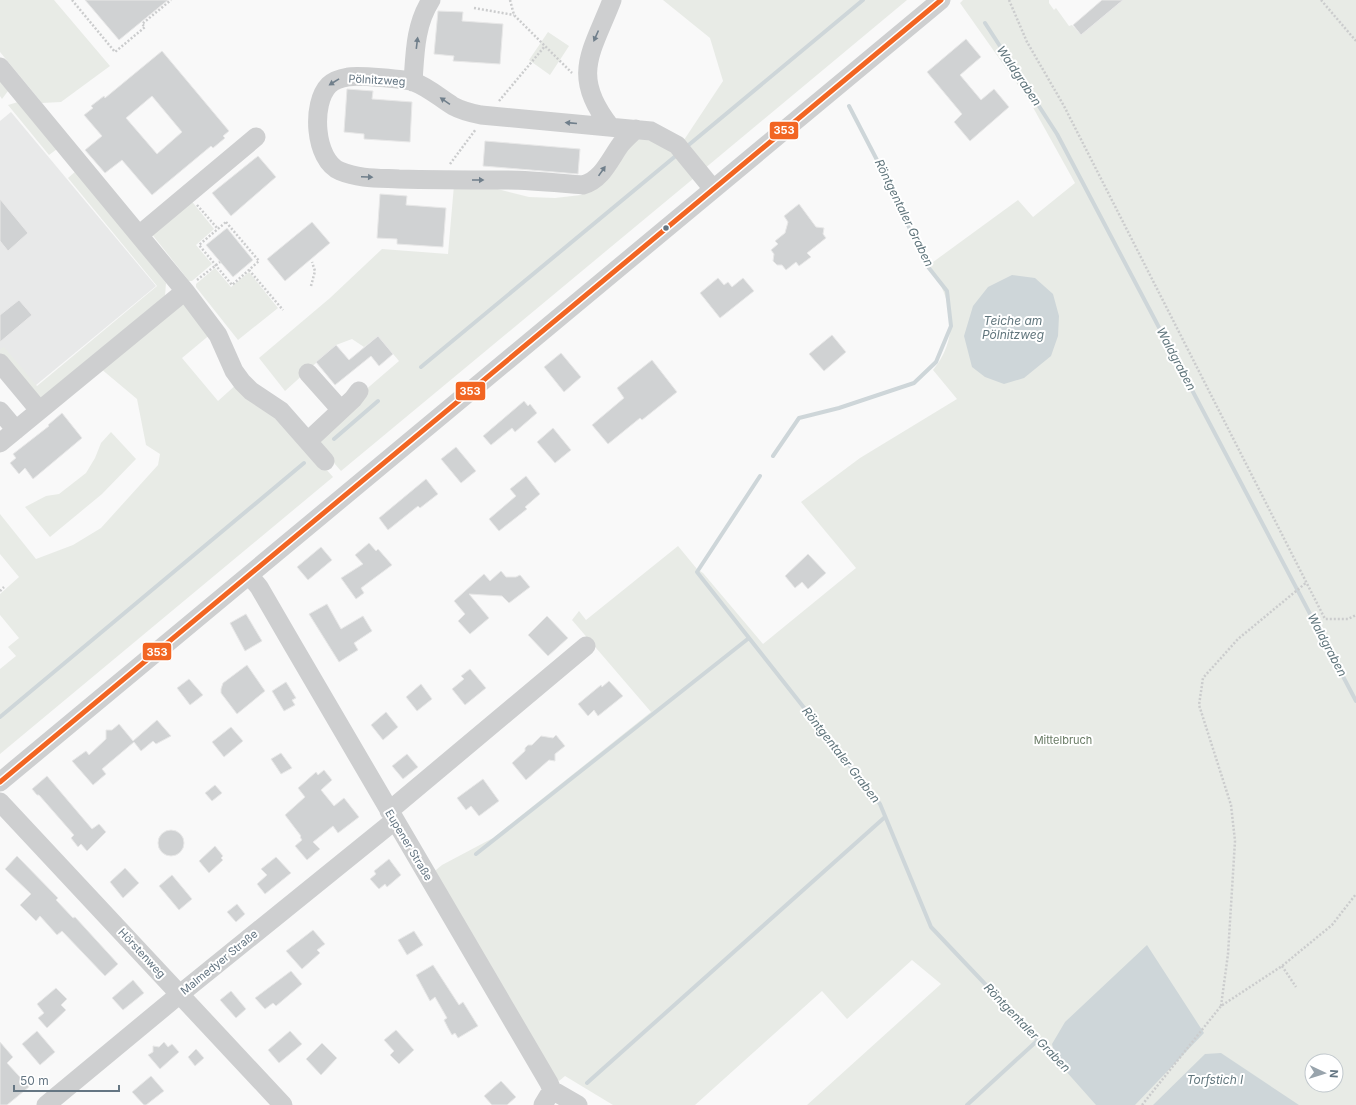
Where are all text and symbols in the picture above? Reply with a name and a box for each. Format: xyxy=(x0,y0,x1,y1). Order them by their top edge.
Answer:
one-way arrow xyxy=(593,30,599,41)
one-way arrow xyxy=(413,37,420,49)
water label: Waldgraben xyxy=(994,43,1045,109)
street label: Pölnitzweg xyxy=(348,72,406,88)
one-way arrow xyxy=(328,79,340,86)
one-way arrow xyxy=(440,97,450,105)
one-way arrow xyxy=(565,119,577,126)
line badge: 353 xyxy=(769,121,799,140)
text: 353 xyxy=(773,123,795,137)
water label: Röntgentaler Graben xyxy=(872,156,937,269)
one-way arrow xyxy=(598,165,606,176)
one-way arrow xyxy=(361,174,373,181)
one-way arrow xyxy=(472,177,485,183)
unlabelled marker xyxy=(661,223,671,233)
water label: Teiche am Pölnitzweg xyxy=(982,313,1044,342)
water label: Waldgraben xyxy=(1154,325,1199,393)
line badge: 353 xyxy=(455,381,486,401)
text: 353 xyxy=(459,384,481,398)
water label: Waldgraben xyxy=(1305,611,1350,679)
line badge: 353 xyxy=(142,642,172,661)
text: 353 xyxy=(146,645,168,659)
water label: Röntgentaler Graben xyxy=(799,704,884,806)
park label: Mittelbruch xyxy=(1034,733,1092,747)
street label: Eupener Straße xyxy=(382,807,436,883)
street label: Hörstenweg xyxy=(115,925,169,981)
street label: Malmedyer Straße xyxy=(178,927,260,997)
water label: Röntgentaler Graben xyxy=(981,980,1074,1075)
north arrow xyxy=(1304,1053,1344,1093)
scale bar xyxy=(14,1067,119,1093)
text: N xyxy=(1327,1069,1341,1078)
water label: Torfstich I xyxy=(1187,1072,1244,1087)
text: 50 m xyxy=(20,1073,49,1088)

